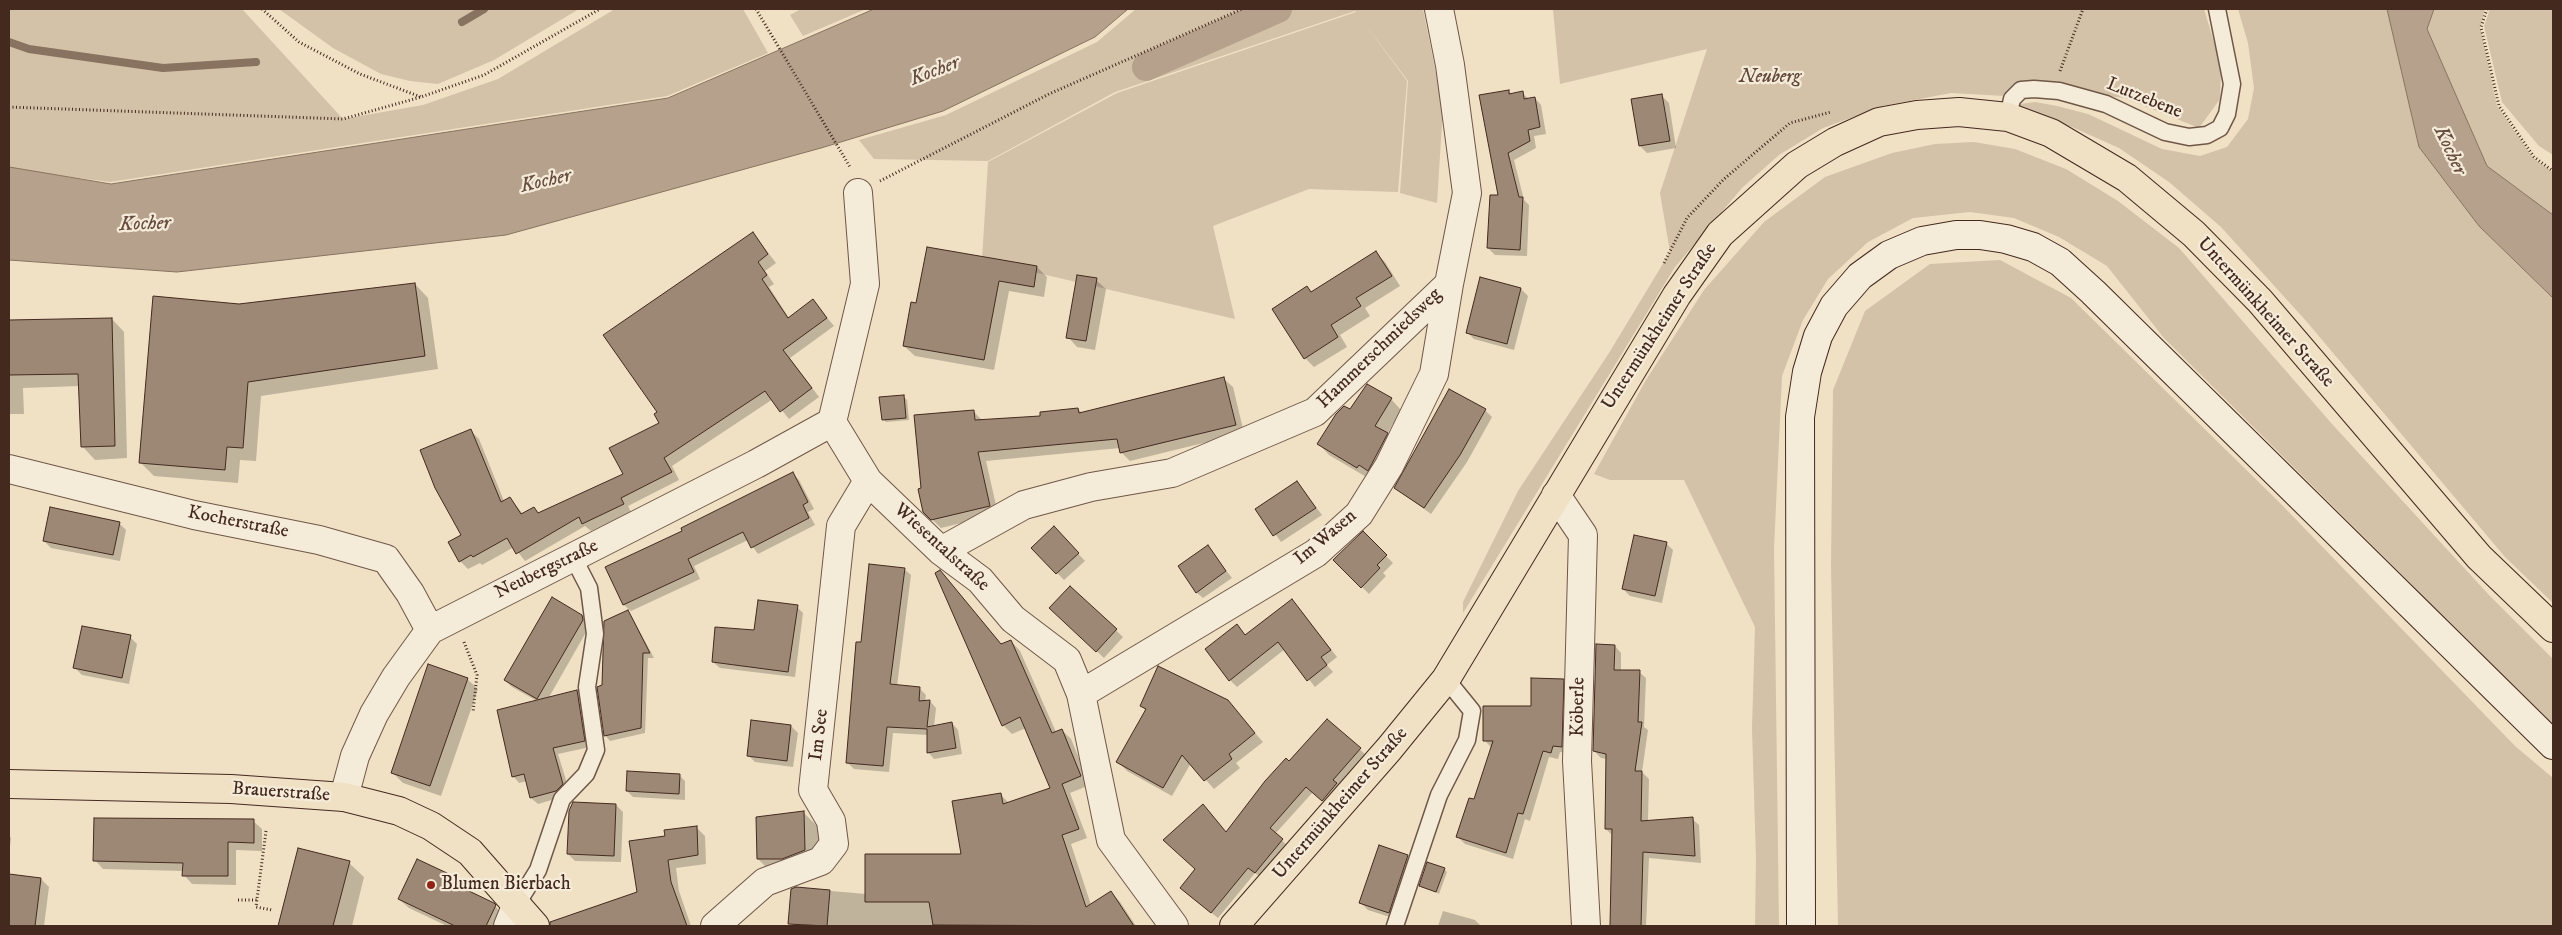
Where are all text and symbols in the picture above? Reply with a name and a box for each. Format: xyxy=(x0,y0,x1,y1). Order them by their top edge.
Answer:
water label: Kocher xyxy=(907,52,963,92)
park label: Neuberg xyxy=(1739,67,1801,89)
street label: Lutzebene xyxy=(2103,74,2185,124)
water label: Kocher xyxy=(2427,123,2471,179)
water label: Kocher xyxy=(518,165,574,199)
water label: Kocher xyxy=(119,212,171,238)
street label: Untermünkheimer Straße xyxy=(2192,233,2338,393)
street label: Untermünkheimer Straße xyxy=(1598,239,1722,415)
street label: Hammerschmiedsweg xyxy=(1313,284,1447,414)
street label: Wiesentalstraße xyxy=(888,499,994,597)
street label: Kocherstraße xyxy=(186,502,290,544)
street label: Im Wasen xyxy=(1290,505,1362,571)
street label: Neubergstraße xyxy=(492,535,602,605)
street label: Köberle xyxy=(1567,677,1591,737)
street label: Im See xyxy=(806,708,834,762)
street label: Untermünkheimer Straße xyxy=(1269,723,1413,885)
street label: Brauerstraße xyxy=(231,778,331,808)
place label: Blumen Bierbach xyxy=(441,874,571,896)
marker: Blumen Bierbach xyxy=(425,879,437,891)

